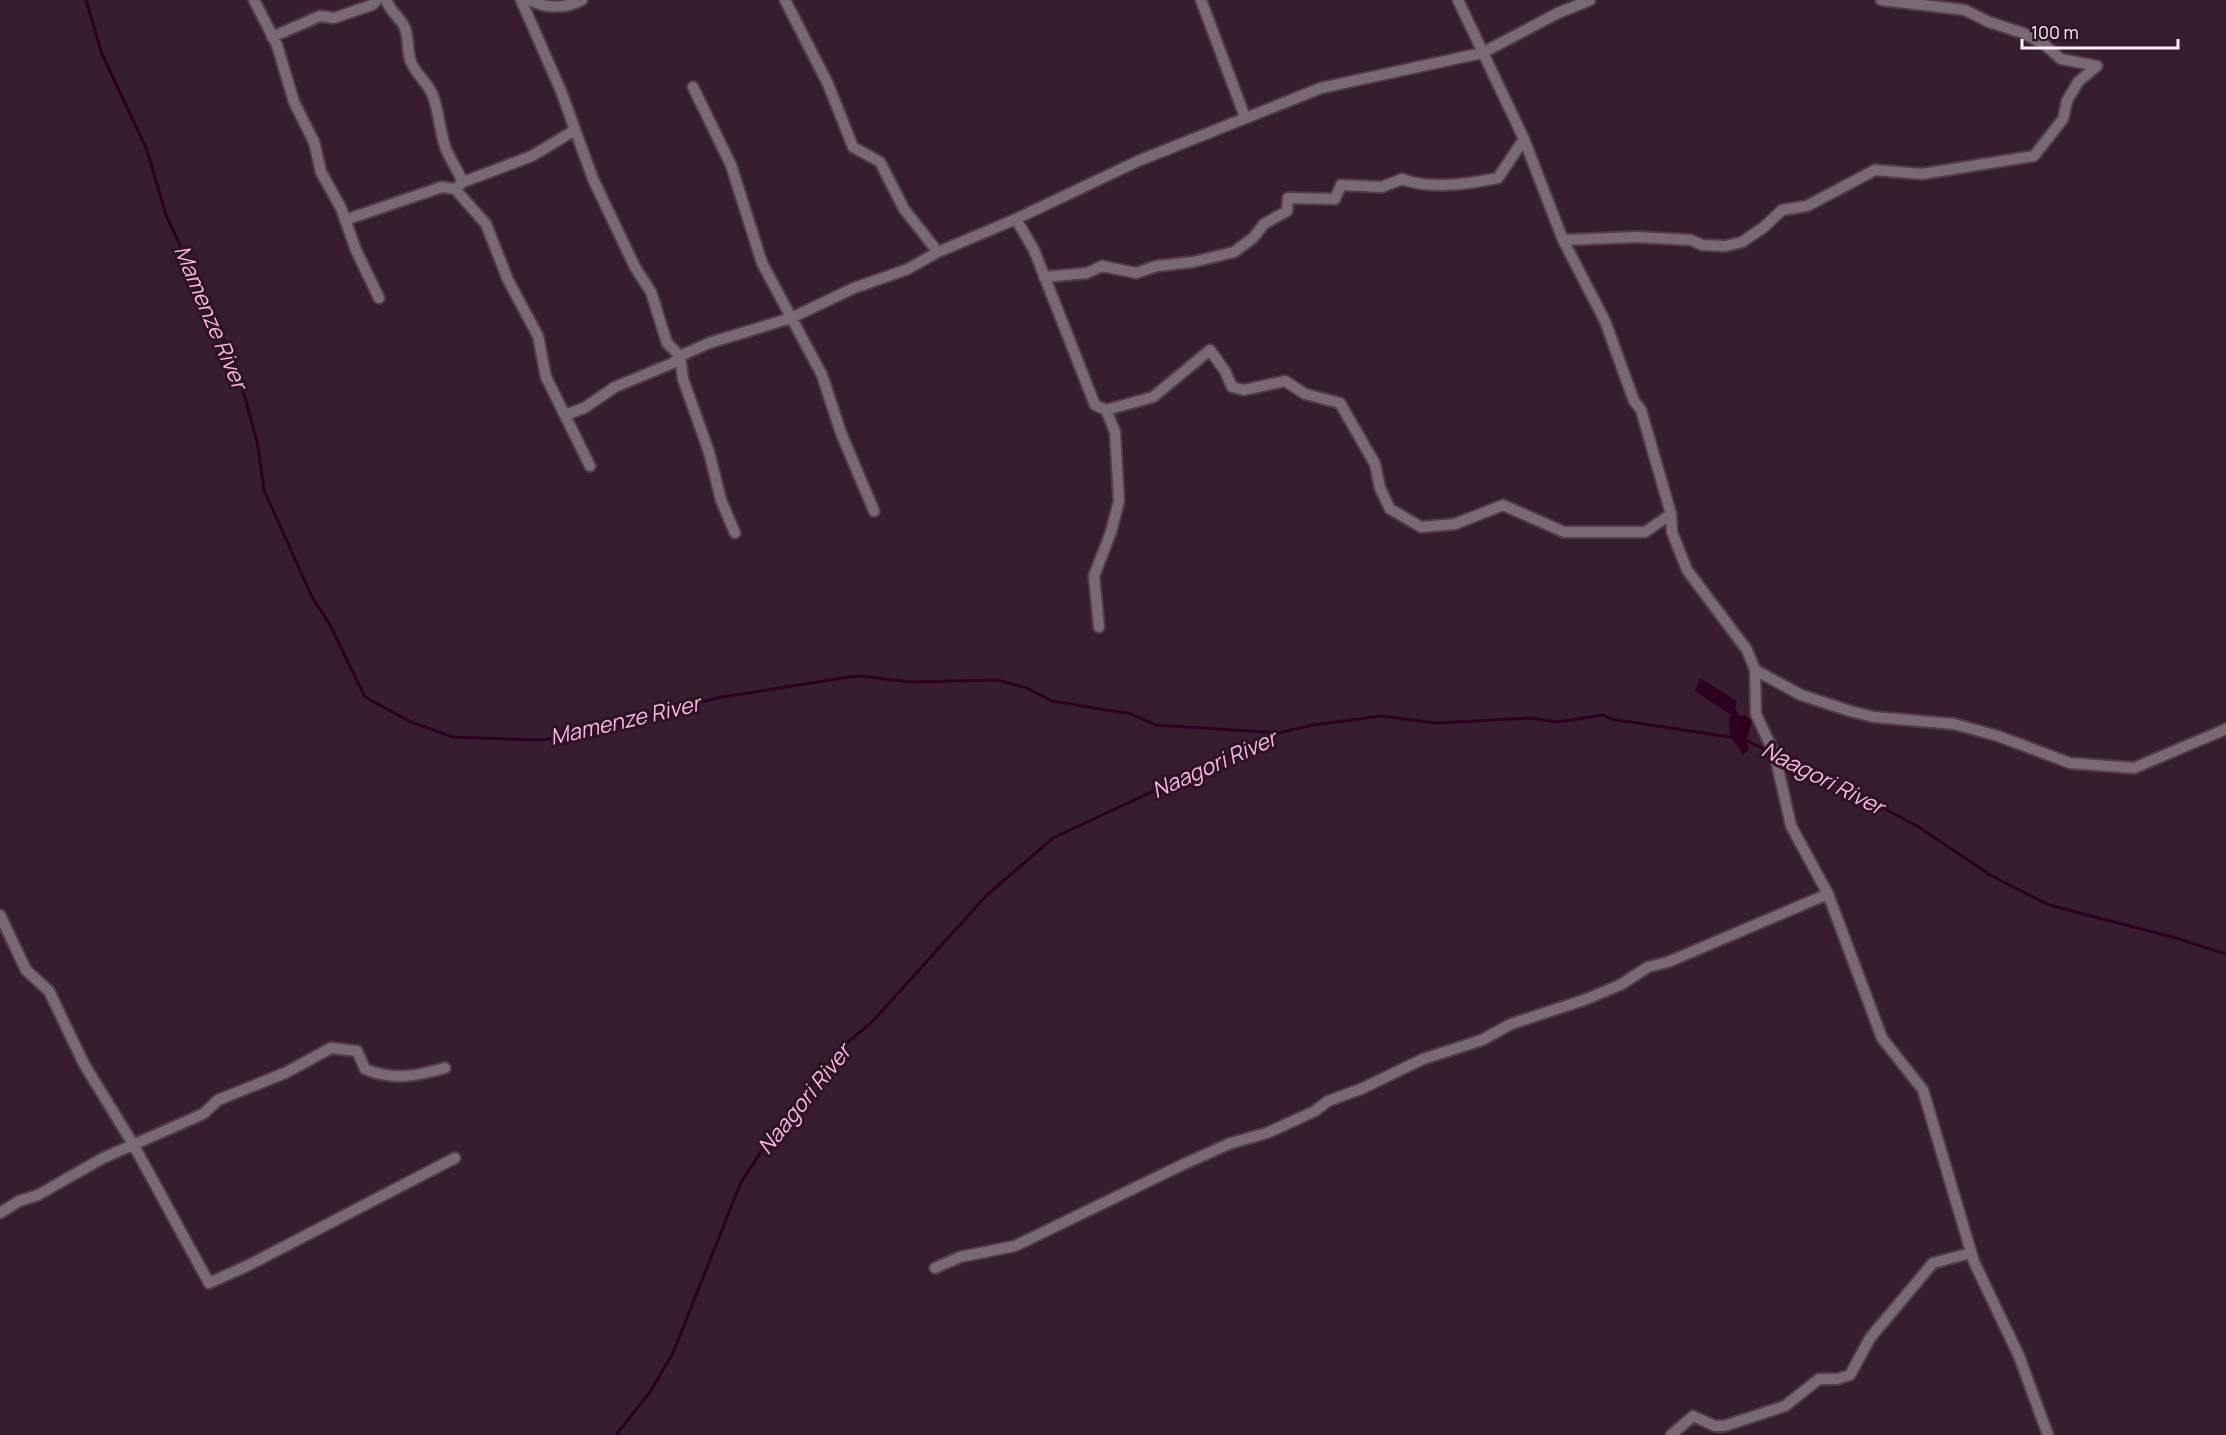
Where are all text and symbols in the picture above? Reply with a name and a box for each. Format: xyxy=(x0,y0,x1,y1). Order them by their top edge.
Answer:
scale bar xyxy=(2022,12,2178,50)
text: 100 m xyxy=(2031,20,2079,44)
water label: Mamenze River xyxy=(167,241,256,396)
water label: Mamenze River xyxy=(547,687,706,752)
water label: Naagori River xyxy=(1147,722,1284,805)
water label: Naagori River xyxy=(1757,734,1892,823)
water label: Naagori River xyxy=(750,1035,860,1160)

